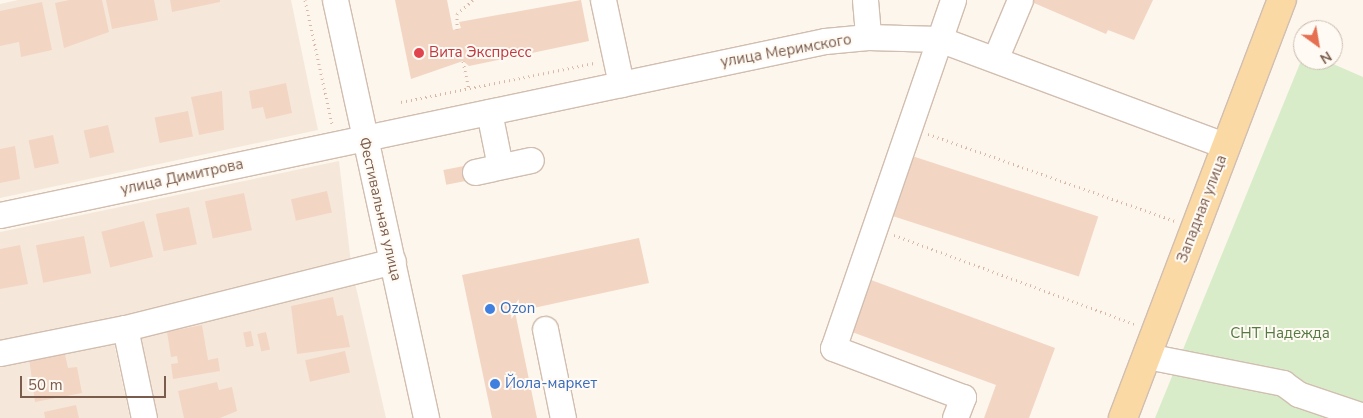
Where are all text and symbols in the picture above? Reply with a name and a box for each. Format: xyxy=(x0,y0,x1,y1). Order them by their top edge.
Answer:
north arrow xyxy=(1293,20,1343,70)
street label: улица Меримского xyxy=(719,31,853,71)
place label: Вита Экспресс xyxy=(429,44,532,62)
text: N xyxy=(1316,46,1335,68)
marker: Вита Экспресс xyxy=(413,47,425,59)
street label: Фестивальная улица xyxy=(355,135,405,283)
street label: Западная улица xyxy=(1173,153,1231,265)
street label: улица Димитрова xyxy=(119,155,245,199)
place label: Ozon xyxy=(500,300,535,318)
marker: Ozon xyxy=(484,303,496,315)
park label: СНТ Надежда xyxy=(1230,325,1330,343)
scale bar xyxy=(22,366,169,398)
text: 50 m xyxy=(28,375,63,395)
place label: Йола-маркет xyxy=(505,375,597,393)
marker: Йола-маркет xyxy=(489,378,501,390)

